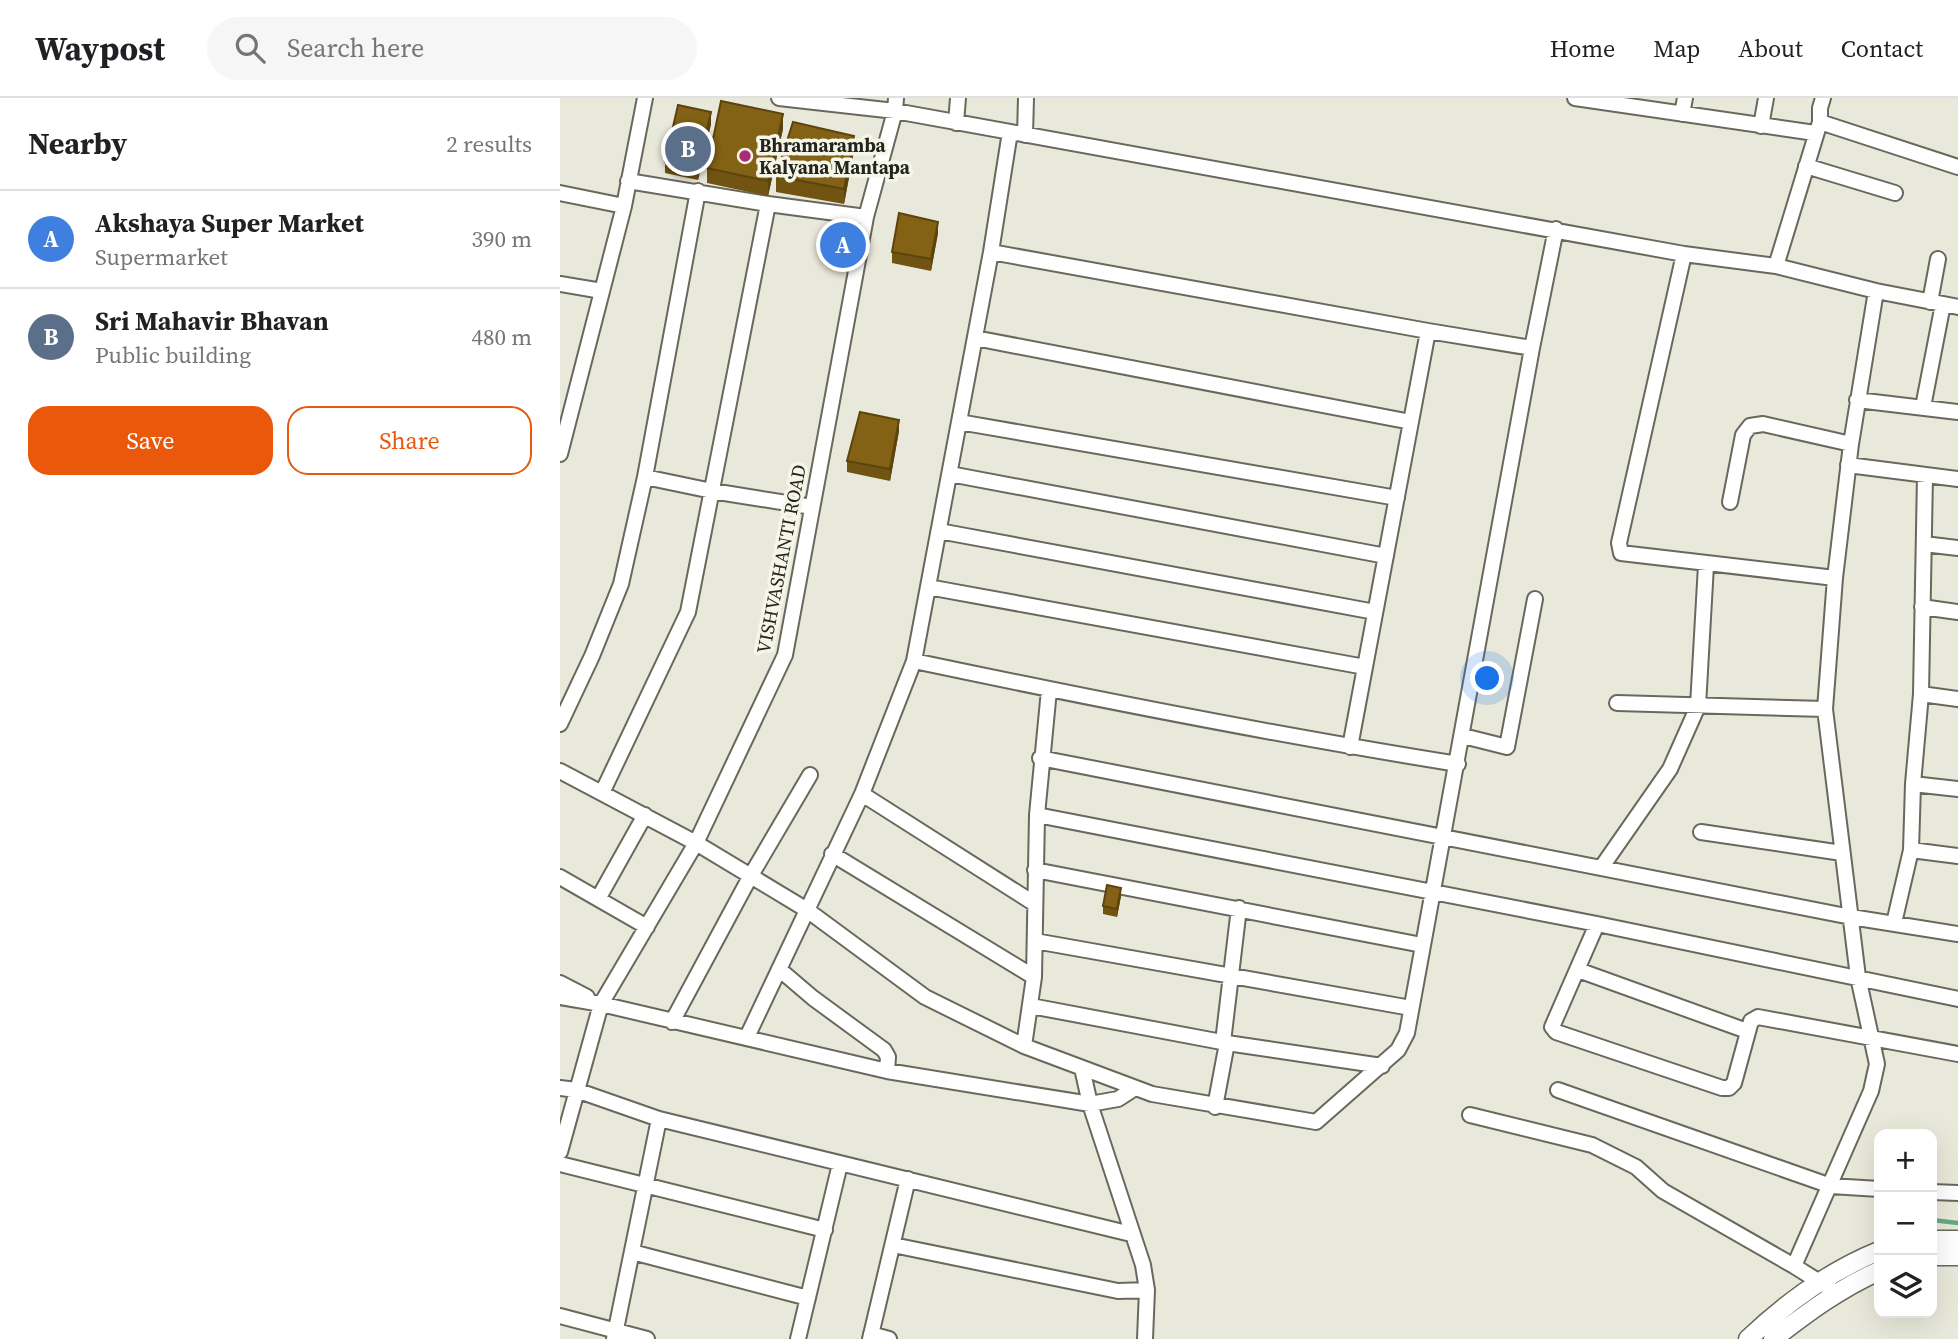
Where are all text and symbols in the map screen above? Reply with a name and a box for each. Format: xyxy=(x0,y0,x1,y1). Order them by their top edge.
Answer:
search box xyxy=(207,17,697,80)
text: Waypost xyxy=(35,26,165,71)
icon: search xyxy=(231,29,269,67)
text: Search here xyxy=(287,30,424,66)
text: Home xyxy=(1550,32,1615,65)
text: Map xyxy=(1653,32,1700,65)
text: About xyxy=(1738,32,1803,65)
text: Contact xyxy=(1841,32,1923,65)
text: Nearby xyxy=(28,123,127,164)
pin: B xyxy=(665,123,711,175)
text: 2 results xyxy=(446,128,532,160)
place label: Bhramaramba Kalyana Mantapa xyxy=(759,132,911,180)
marker: Bhramaramba Kalyana Mantapa xyxy=(737,148,753,164)
text: Akshaya Super Market xyxy=(95,205,364,241)
pin: A xyxy=(820,219,866,271)
text: A xyxy=(43,223,59,255)
text: 390 m xyxy=(471,223,532,255)
text: Supermarket xyxy=(95,241,228,273)
text: Sri Mahavir Bhavan xyxy=(95,303,329,339)
text: B xyxy=(44,321,58,353)
text: 480 m xyxy=(471,321,532,353)
text: Public building xyxy=(95,339,251,371)
button: Save xyxy=(28,406,273,475)
button: Share xyxy=(287,406,532,475)
street label: VISHVASHANTI ROAD xyxy=(750,462,812,656)
your location xyxy=(1470,661,1504,695)
map controls xyxy=(1874,1129,1937,1318)
button: + xyxy=(1874,1129,1937,1192)
button: − xyxy=(1874,1192,1937,1255)
button: layers xyxy=(1874,1255,1937,1318)

